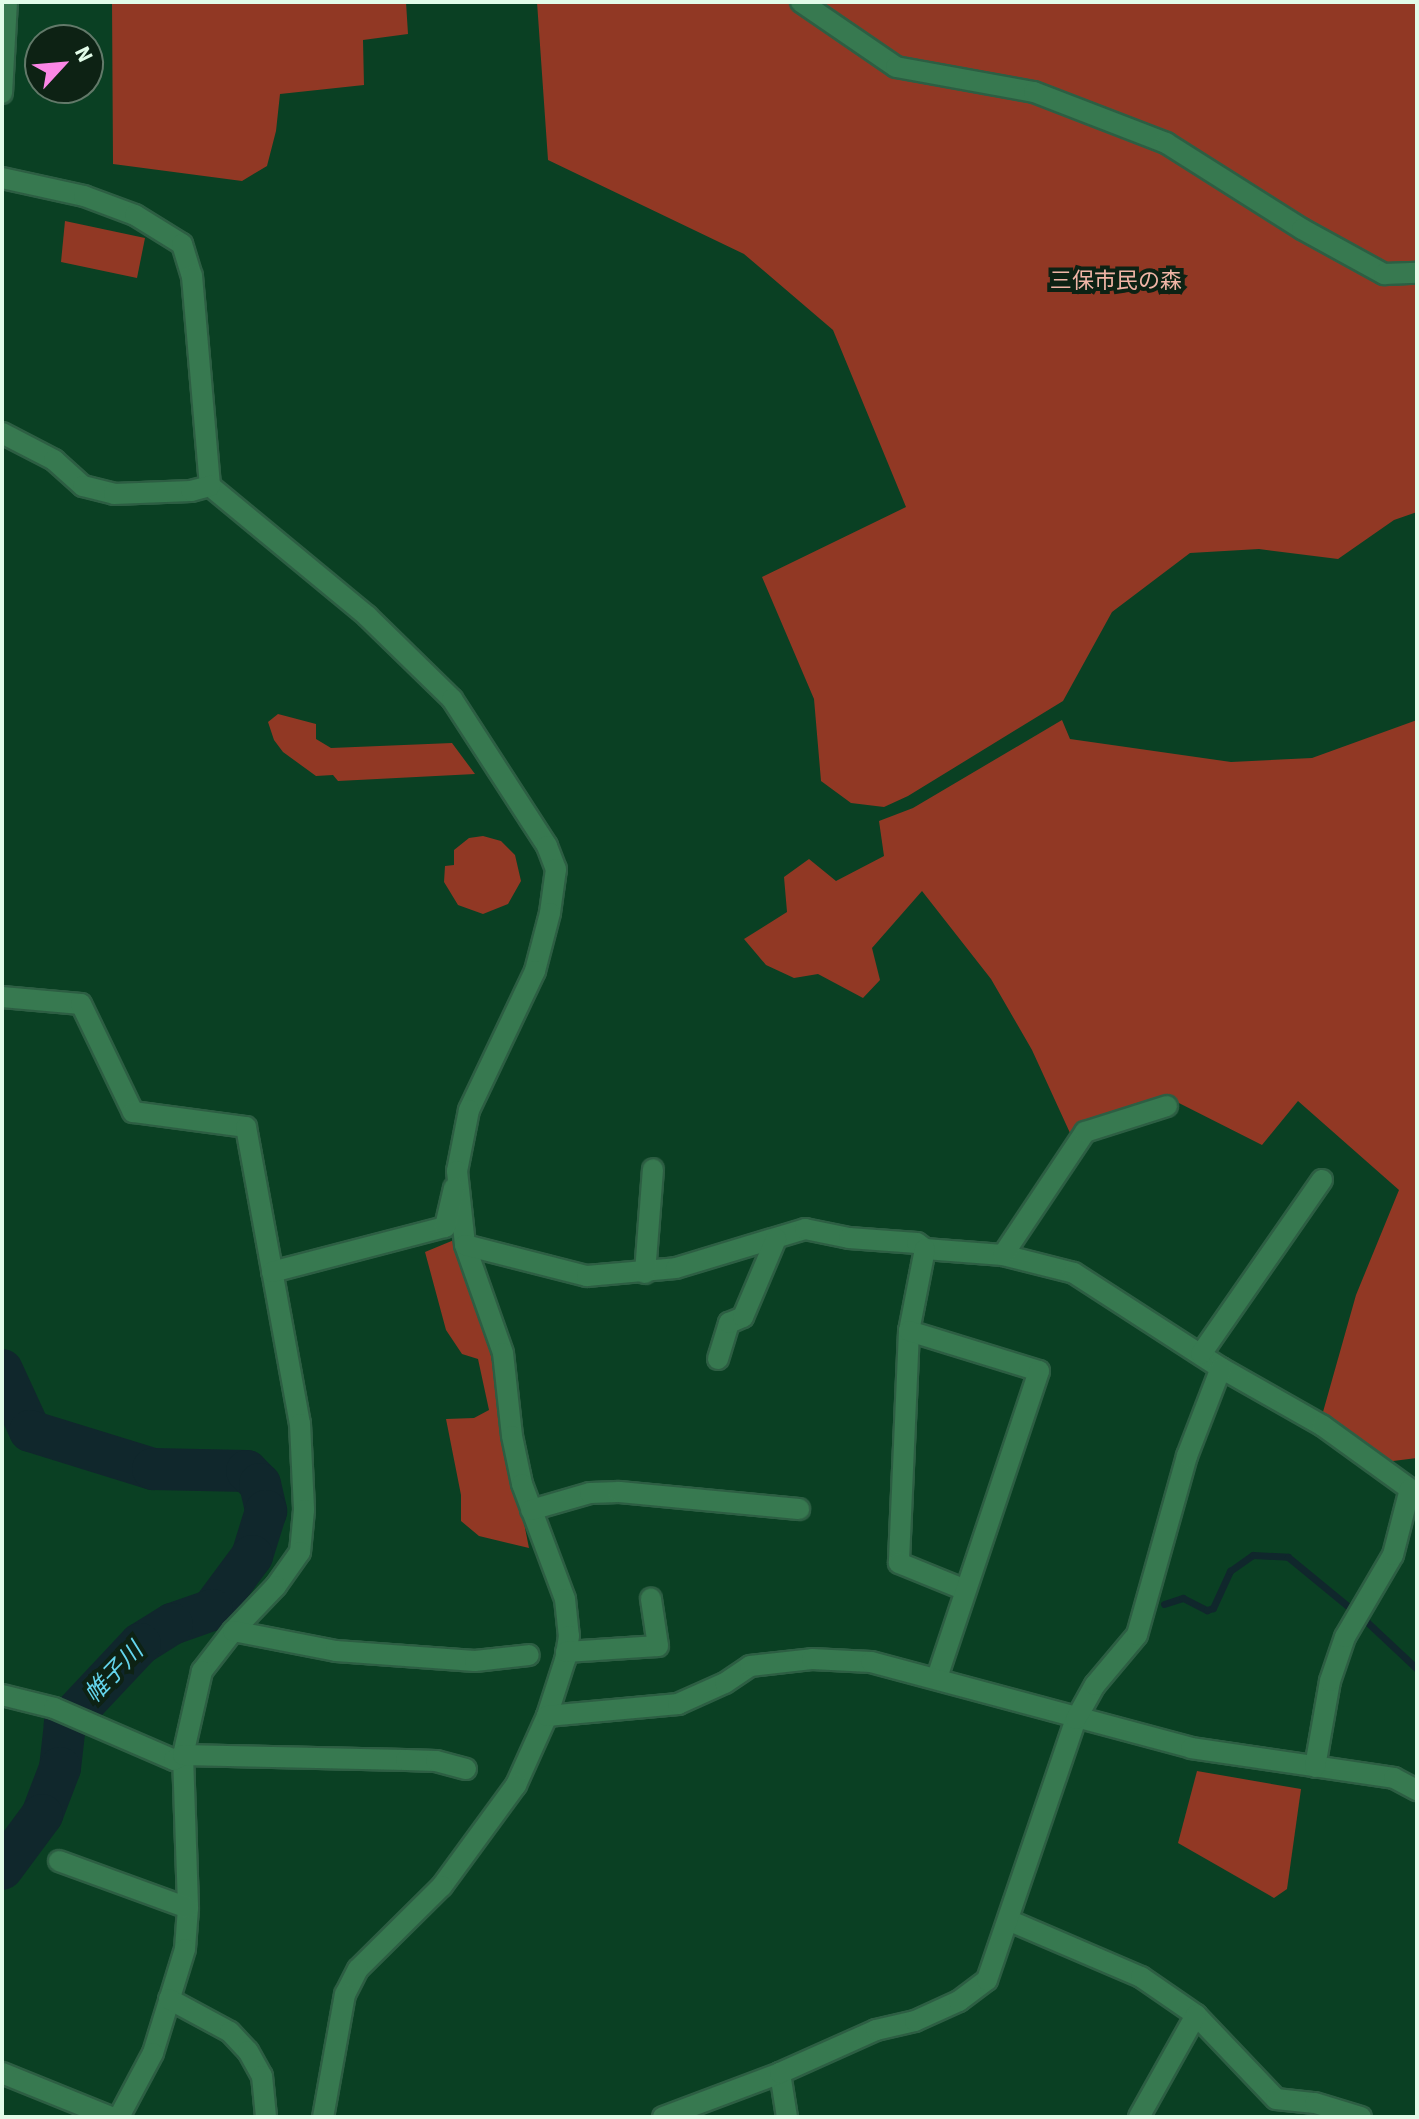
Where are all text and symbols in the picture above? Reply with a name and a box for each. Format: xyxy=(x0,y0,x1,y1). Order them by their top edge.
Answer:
north arrow xyxy=(24,24,104,104)
text: N xyxy=(66,41,101,68)
park label: 三保市民の森 xyxy=(1050,269,1182,295)
water label: 帷子川 xyxy=(79,1637,149,1709)

